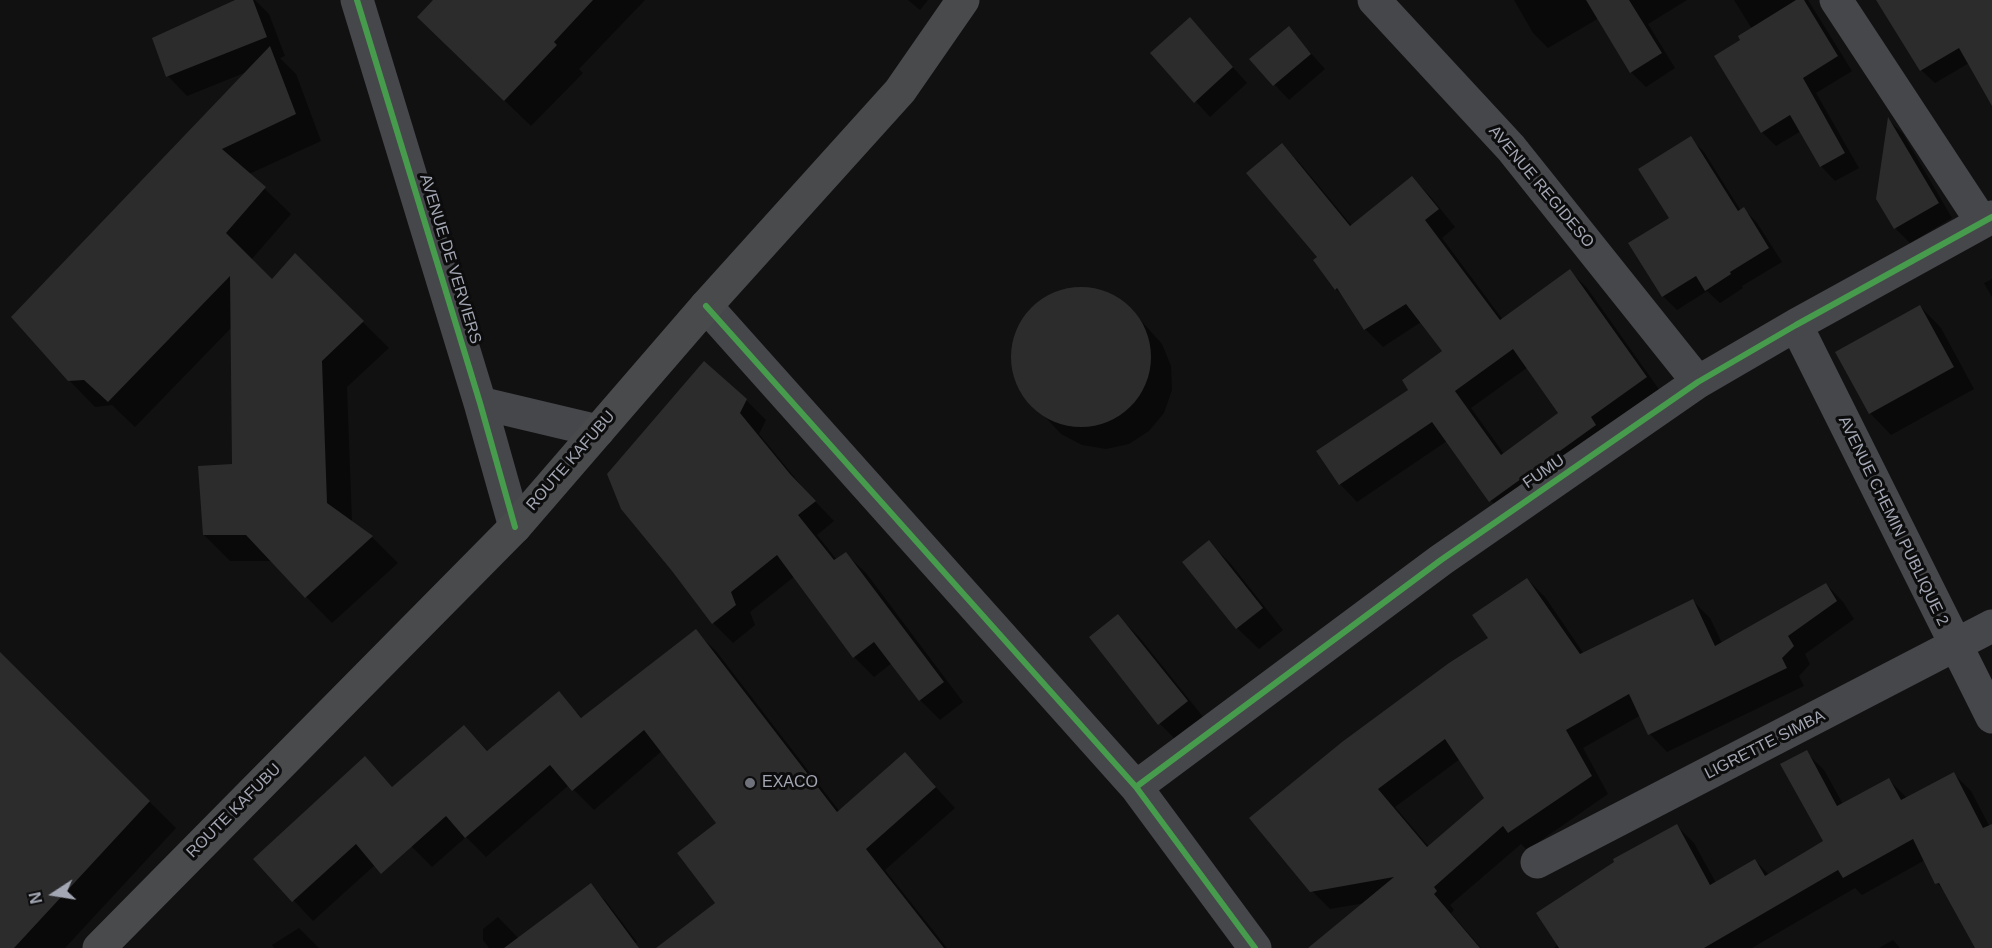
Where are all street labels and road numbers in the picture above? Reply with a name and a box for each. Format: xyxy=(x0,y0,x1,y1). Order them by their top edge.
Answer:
street label: AVENUE REGIDESO xyxy=(1484,122,1598,252)
street label: AVENUE DE VERVIERS xyxy=(415,172,485,346)
street label: ROUTE KAFUBU xyxy=(523,407,619,515)
street label: AVENUE CHEMIN PUBLIQUE 2 xyxy=(1834,413,1952,629)
street label: FUMU xyxy=(1520,451,1568,493)
street label: LIGRETTE SIMBA xyxy=(1702,706,1828,784)
street label: ROUTE KAFUBU xyxy=(183,760,285,862)

